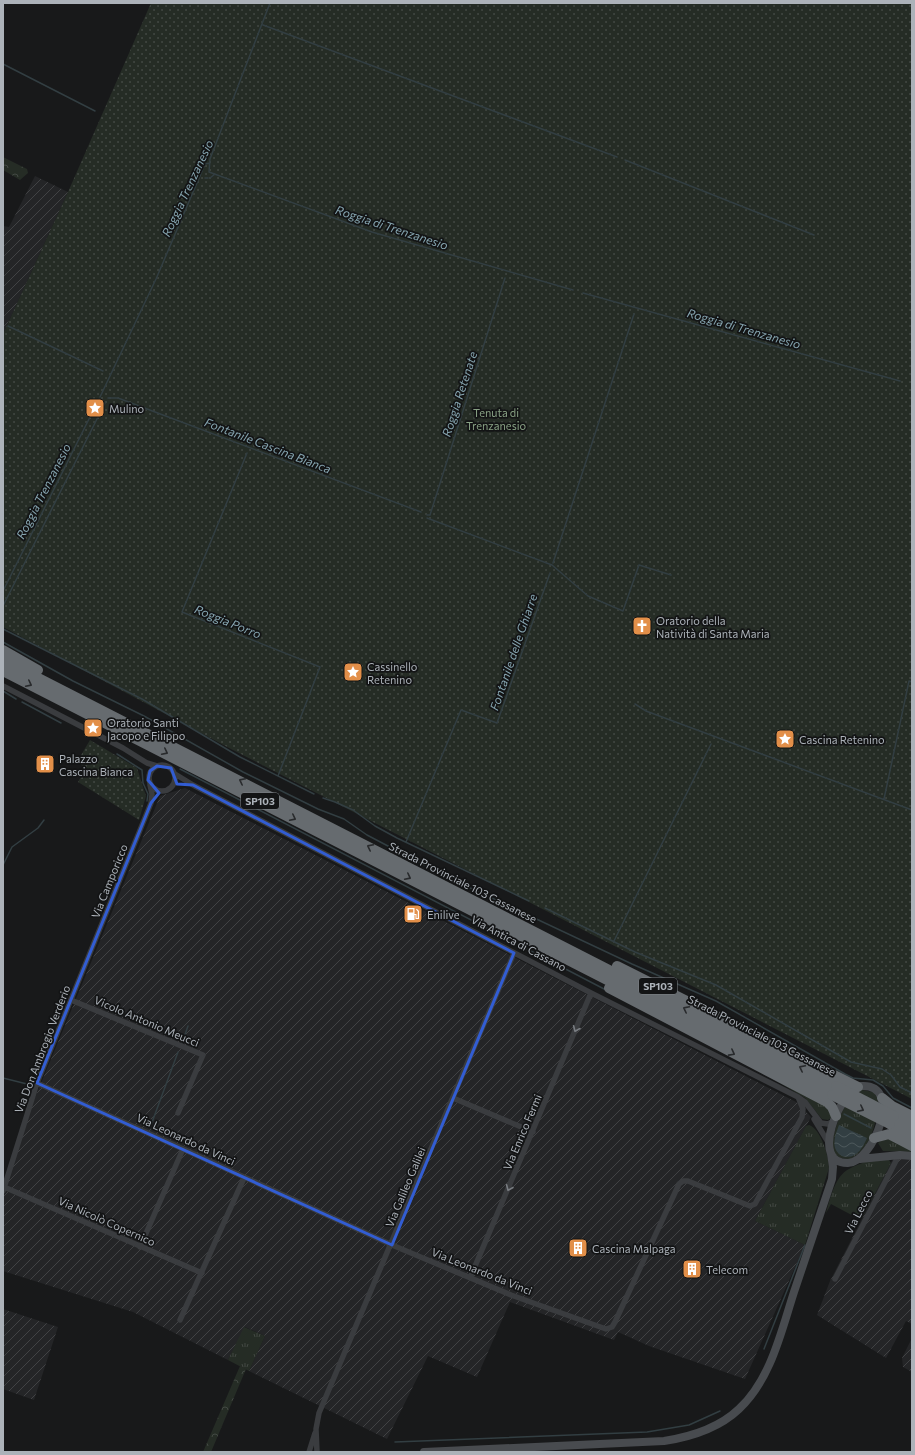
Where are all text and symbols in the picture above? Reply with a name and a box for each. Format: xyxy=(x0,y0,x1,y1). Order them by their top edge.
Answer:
water label: Roggia Trenzanesio xyxy=(158,137,216,239)
water label: Roggia di Trenzanesio xyxy=(334,202,450,252)
water label: Roggia di Trenzanesio xyxy=(686,305,802,351)
water label: Roggia Retenate xyxy=(439,349,480,438)
place icon: Mulino xyxy=(84,397,106,419)
place label: Mulino xyxy=(109,402,145,415)
park label: Tenuta di Trenzanesio xyxy=(466,406,527,432)
water label: Fontanile Cascina Bianca xyxy=(203,414,333,476)
water label: Roggia Trenzanesio xyxy=(13,441,73,541)
water label: Fontanile delle Ghiarre xyxy=(486,591,540,712)
water label: Roggia Porro xyxy=(193,601,263,641)
place label: Oratorio della Natività di Santa Maria xyxy=(656,614,770,640)
church icon: Oratorio della Natività di Santa Maria xyxy=(631,615,653,637)
place label: Cassinello Retenino xyxy=(367,660,418,686)
place icon: Cassinello Retenino xyxy=(342,661,364,683)
one-way arrow xyxy=(25,679,32,686)
place label: Oratorio Santi Jacopo e Filippo xyxy=(107,716,186,743)
place icon: Oratorio Santi Jacopo e Filippo xyxy=(82,717,104,739)
place icon: Cascina Retenino xyxy=(774,728,796,750)
place label: Cascina Retenino xyxy=(799,733,885,746)
one-way arrow xyxy=(160,747,168,755)
place label: Palazzo Cascina Bianca xyxy=(59,752,133,778)
building icon: Palazzo Cascina Bianca xyxy=(34,753,56,775)
one-way arrow xyxy=(239,779,247,786)
road number: SP103 xyxy=(241,793,279,809)
one-way arrow xyxy=(288,813,296,821)
street label: Strada Provinciale 103 Cassanese xyxy=(387,839,539,925)
street label: Via Camporicco xyxy=(88,842,130,920)
one-way arrow xyxy=(367,845,375,852)
one-way arrow xyxy=(404,872,411,880)
fuel station icon: Enilive xyxy=(402,903,424,925)
place label: Enilive xyxy=(427,908,460,921)
street label: Via Antica di Cassano xyxy=(469,912,569,974)
road number: SP103 xyxy=(639,978,677,994)
street label: Via Don Ambrogio Verderio xyxy=(12,983,73,1115)
street label: Strada Provinciale 103 Cassanese xyxy=(686,992,838,1078)
street label: Vicolo Antonio Meucci xyxy=(93,993,202,1049)
one-way arrow xyxy=(683,1006,690,1014)
one-way arrow xyxy=(573,1025,581,1033)
one-way arrow xyxy=(728,1048,736,1055)
one-way arrow xyxy=(798,1066,806,1073)
street label: Via Enrico Fermi xyxy=(500,1092,544,1172)
one-way arrow xyxy=(857,1105,864,1112)
street label: Via Leonardo da Vinci xyxy=(135,1110,238,1168)
street label: Via Galileo Galilei xyxy=(382,1145,428,1229)
one-way arrow xyxy=(506,1183,514,1191)
street label: Via Lecco xyxy=(841,1187,875,1236)
street label: Via Nicolò Copernico xyxy=(56,1194,158,1248)
building icon: Cascina Malpaga xyxy=(567,1237,589,1259)
place label: Cascina Malpaga xyxy=(592,1242,676,1255)
street label: Via Leonardo da Vinci xyxy=(430,1245,534,1297)
building icon: Telecom xyxy=(681,1258,703,1280)
place label: Telecom xyxy=(706,1263,748,1276)

